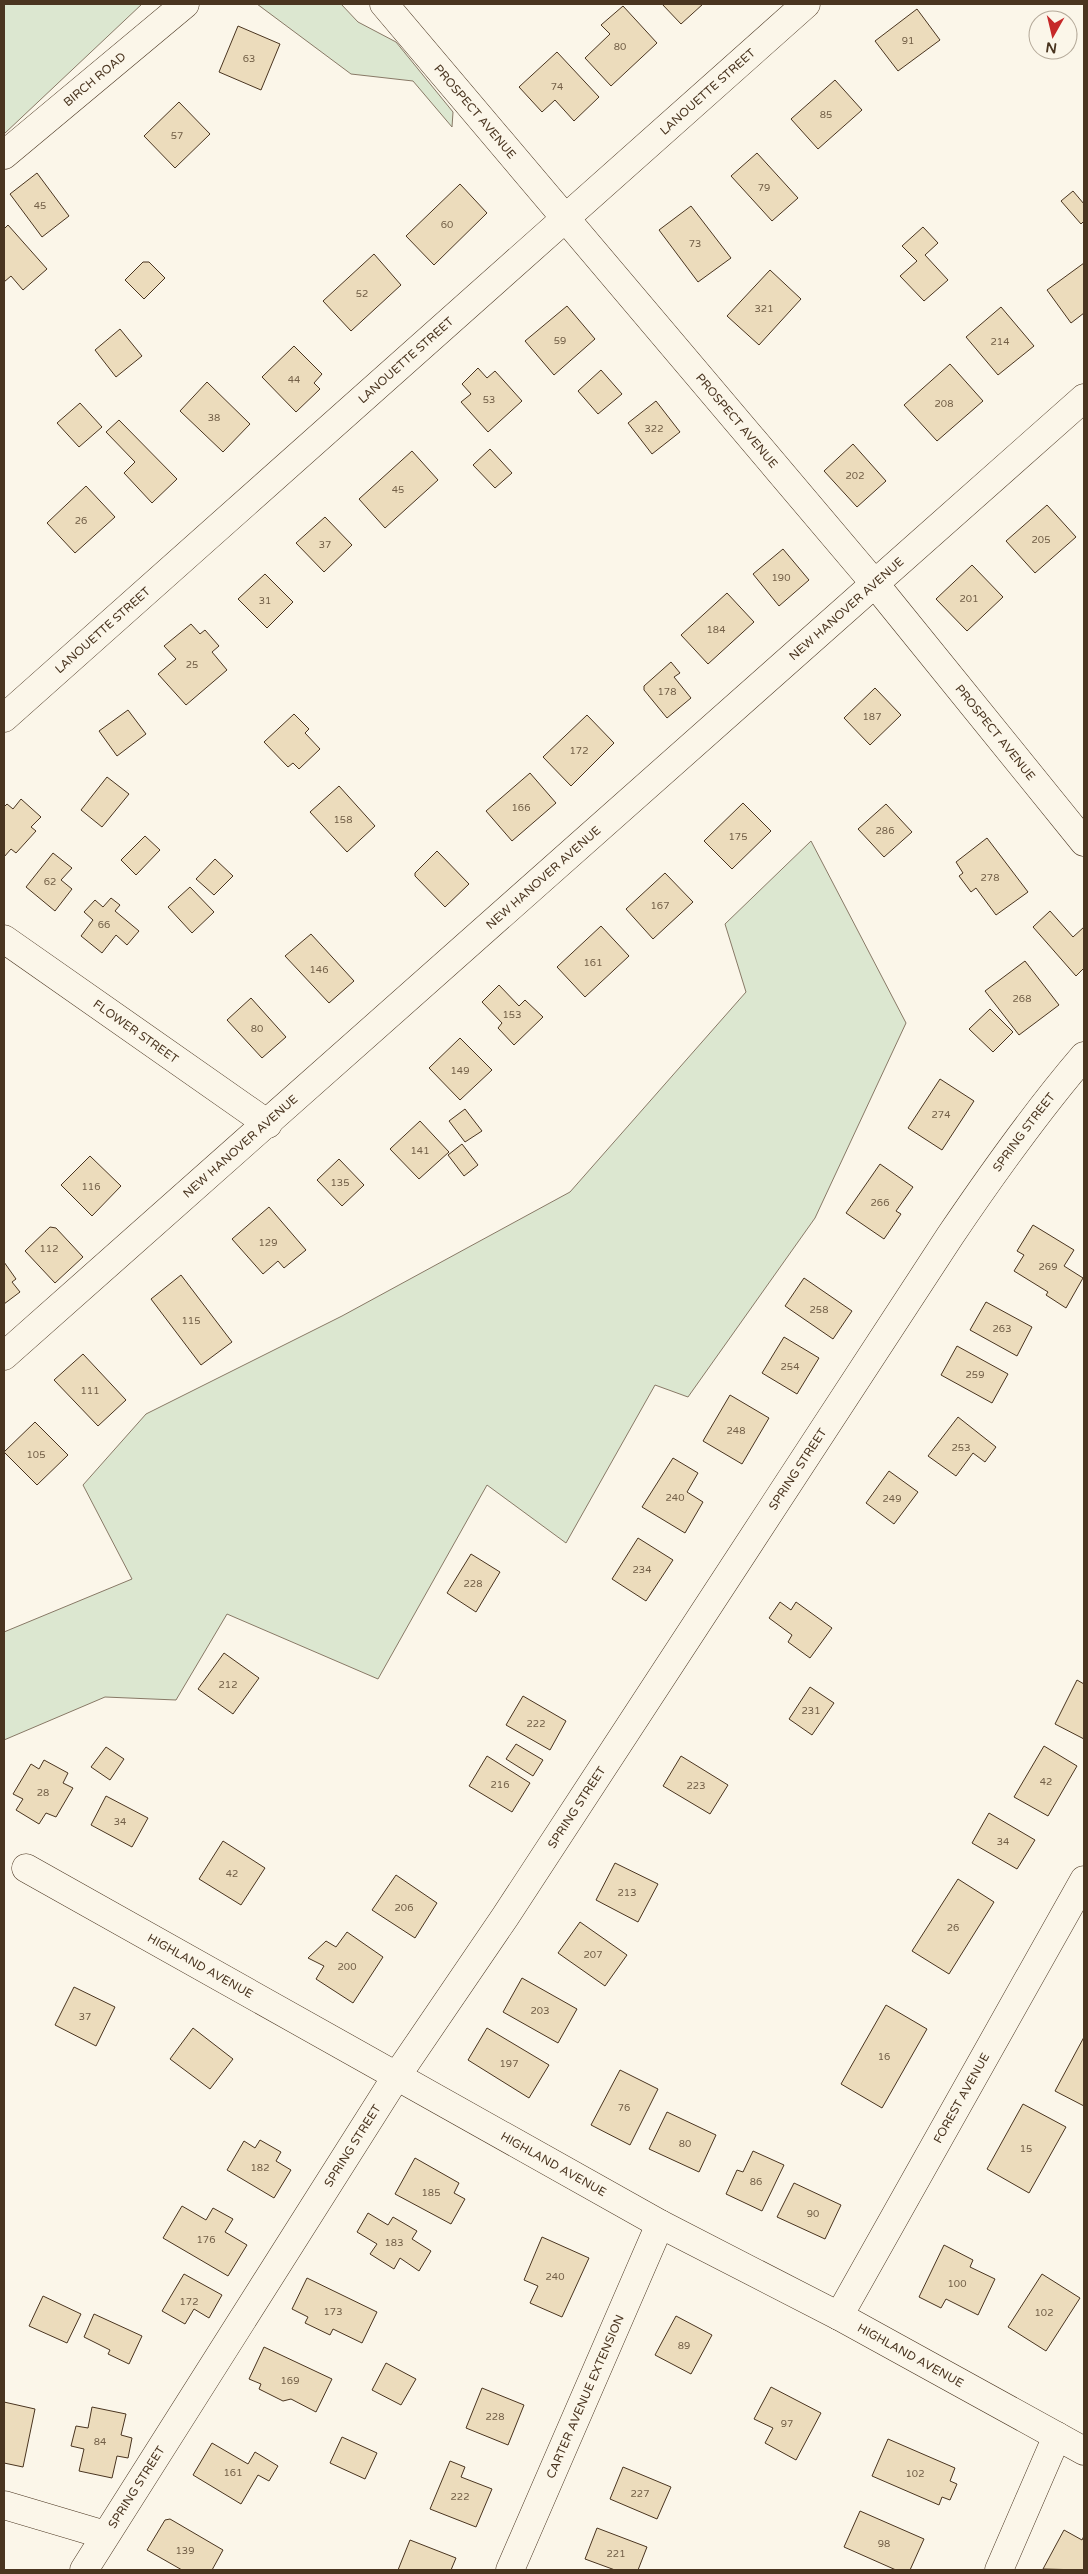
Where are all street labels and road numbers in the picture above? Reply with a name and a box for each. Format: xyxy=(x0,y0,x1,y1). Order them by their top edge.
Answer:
street label: LANOUETTE STREET xyxy=(657,45,759,138)
street label: BIRCH ROAD xyxy=(61,49,129,109)
street label: PROSPECT AVENUE xyxy=(431,62,519,162)
street label: LANOUETTE STREET xyxy=(355,314,457,406)
street label: PROSPECT AVENUE xyxy=(693,371,781,471)
street label: NEW HANOVER AVENUE xyxy=(786,554,907,663)
street label: LANOUETTE STREET xyxy=(52,584,154,676)
street label: PROSPECT AVENUE xyxy=(952,682,1038,783)
street label: NEW HANOVER AVENUE xyxy=(483,823,604,932)
street label: FLOWER STREET xyxy=(91,997,182,1066)
street label: SPRING STREET xyxy=(990,1089,1058,1174)
street label: NEW HANOVER AVENUE xyxy=(180,1092,301,1201)
street label: SPRING STREET xyxy=(766,1425,830,1513)
street label: SPRING STREET xyxy=(545,1763,609,1851)
street label: HIGHLAND AVENUE xyxy=(145,1931,256,2001)
street label: FOREST AVENUE xyxy=(931,2050,993,2146)
street label: SPRING STREET xyxy=(321,2101,384,2190)
street label: HIGHLAND AVENUE xyxy=(498,2129,609,2200)
street label: CARTER AVENUE EXTENSION xyxy=(543,2312,627,2481)
street label: HIGHLAND AVENUE xyxy=(855,2321,966,2390)
street label: SPRING STREET xyxy=(105,2443,168,2531)

